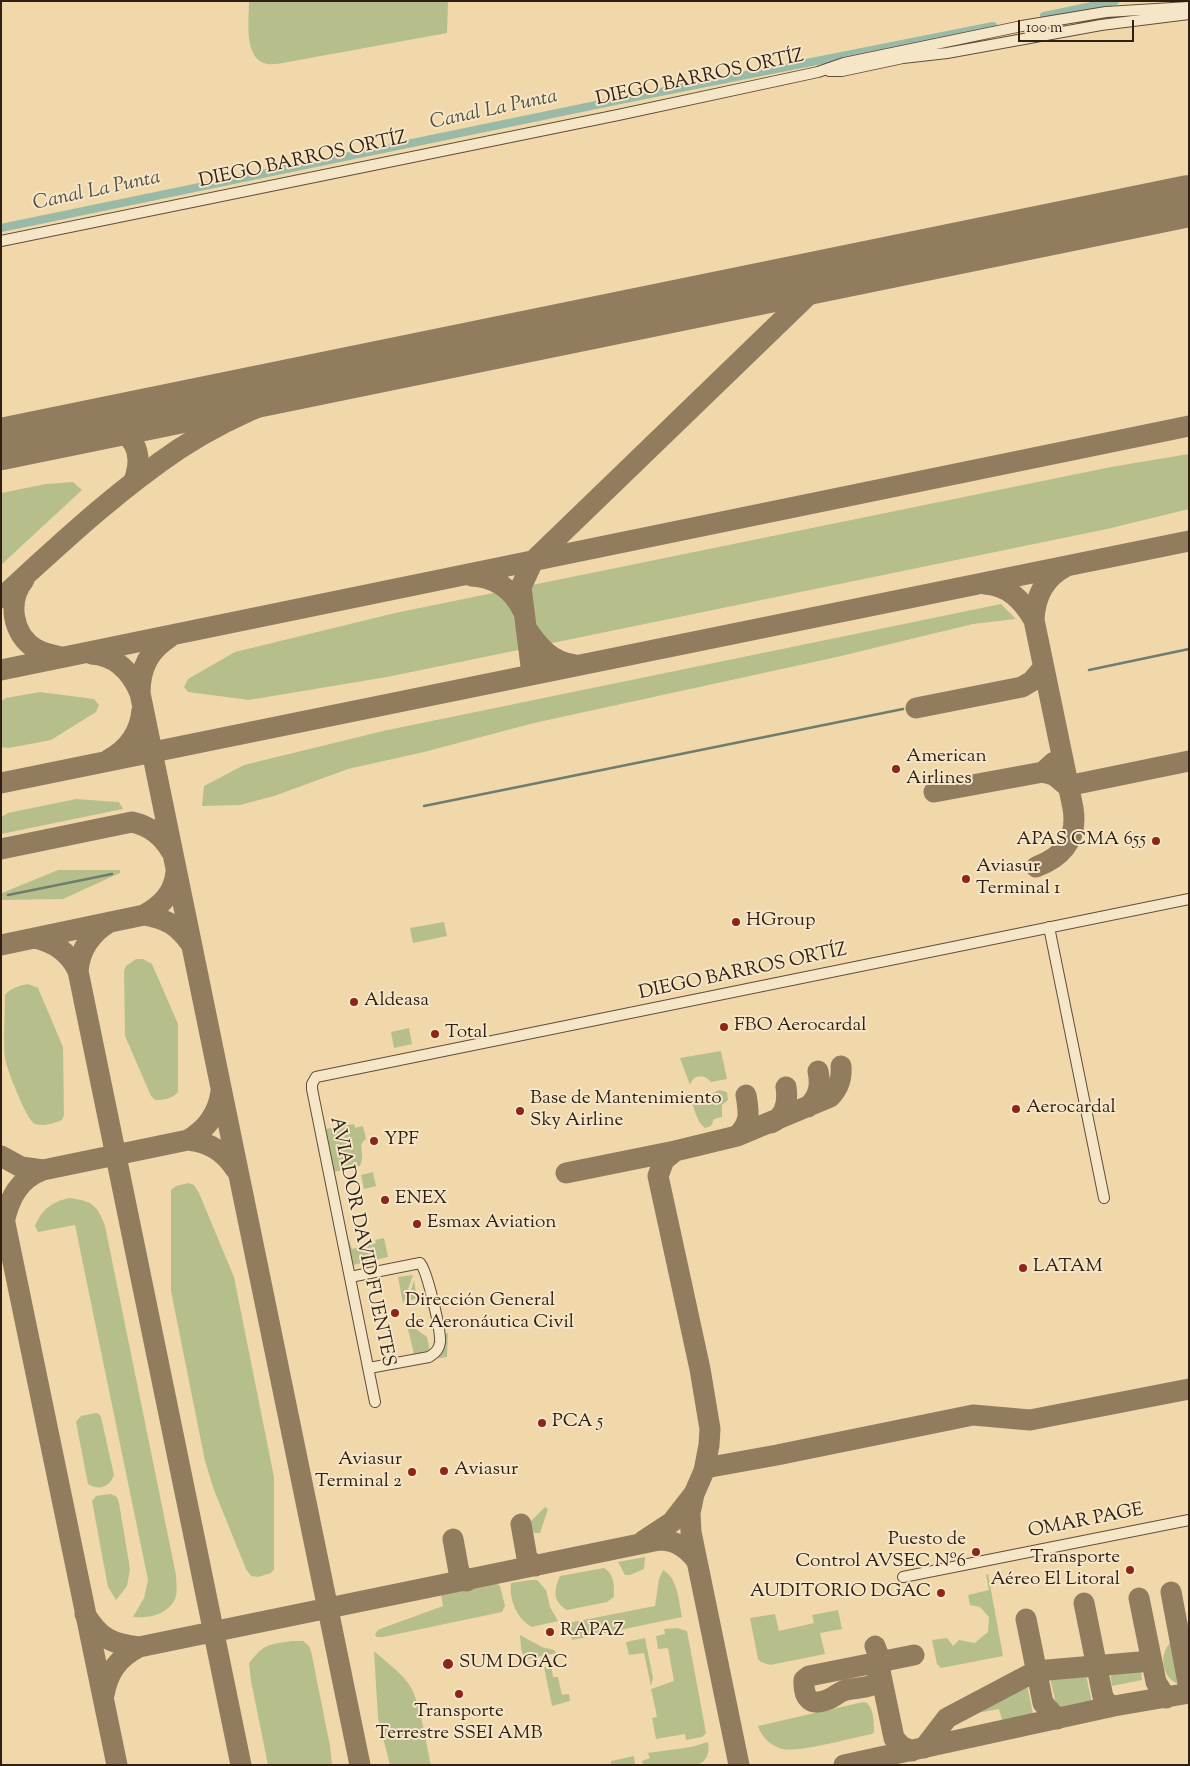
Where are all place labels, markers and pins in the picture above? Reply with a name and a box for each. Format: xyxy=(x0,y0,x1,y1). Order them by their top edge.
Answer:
place label: American Airlines xyxy=(906,747,987,791)
marker: American Airlines xyxy=(890,763,902,775)
place label: APAS CMA 655 xyxy=(1016,830,1146,852)
marker: APAS CMA 655 xyxy=(1150,835,1162,847)
place label: Aviasur Terminal 1 xyxy=(976,857,1061,901)
marker: Aviasur Terminal 1 xyxy=(960,873,972,885)
place label: HGroup xyxy=(746,911,816,933)
marker: HGroup xyxy=(730,916,742,928)
place label: Aldeasa xyxy=(364,991,429,1013)
marker: Aldeasa xyxy=(348,996,360,1008)
place label: FBO Aerocardal xyxy=(734,1016,867,1038)
marker: FBO Aerocardal xyxy=(718,1021,730,1033)
place label: Total xyxy=(445,1023,488,1045)
marker: Total xyxy=(429,1028,441,1040)
place label: Base de Mantenimiento Sky Airline xyxy=(530,1089,722,1133)
place label: Aerocardal xyxy=(1026,1098,1116,1120)
marker: Aerocardal xyxy=(1010,1103,1022,1115)
marker: Base de Mantenimiento Sky Airline xyxy=(514,1105,526,1117)
place label: YPF xyxy=(384,1130,419,1152)
marker: YPF xyxy=(368,1135,380,1147)
place label: ENEX xyxy=(395,1189,447,1211)
marker: ENEX xyxy=(379,1194,391,1206)
place label: Esmax Aviation xyxy=(427,1213,557,1235)
marker: Esmax Aviation xyxy=(411,1218,423,1230)
place label: LATAM xyxy=(1033,1257,1103,1279)
marker: LATAM xyxy=(1017,1262,1029,1274)
place label: Dirección General de Aeronáutica Civil xyxy=(405,1291,574,1335)
marker: Dirección General de Aeronáutica Civil xyxy=(389,1307,401,1319)
place label: PCA 5 xyxy=(552,1412,603,1434)
marker: PCA 5 xyxy=(536,1417,548,1429)
place label: Aviasur Terminal 2 xyxy=(315,1450,402,1494)
place label: Aviasur xyxy=(454,1460,518,1482)
marker: Aviasur xyxy=(438,1465,450,1477)
marker: Aviasur Terminal 2 xyxy=(406,1466,418,1478)
place label: Puesto de Control AVSEC Nº6 xyxy=(795,1530,966,1574)
marker: Puesto de Control AVSEC Nº6 xyxy=(970,1546,982,1558)
place label: Transporte Aéreo El Litoral xyxy=(991,1548,1120,1592)
marker: Transporte Aéreo El Litoral xyxy=(1124,1564,1136,1576)
place label: AUDITORIO DGAC xyxy=(750,1582,931,1604)
marker: AUDITORIO DGAC xyxy=(935,1587,947,1599)
place label: RAPAZ xyxy=(560,1621,624,1643)
marker: RAPAZ xyxy=(544,1626,556,1638)
place label: SUM DGAC xyxy=(459,1653,568,1675)
marker: SUM DGAC xyxy=(441,1657,455,1671)
marker: Transporte Terrestre SSEI AMB xyxy=(453,1688,465,1700)
place label: Transporte Terrestre SSEI AMB xyxy=(376,1702,542,1746)

